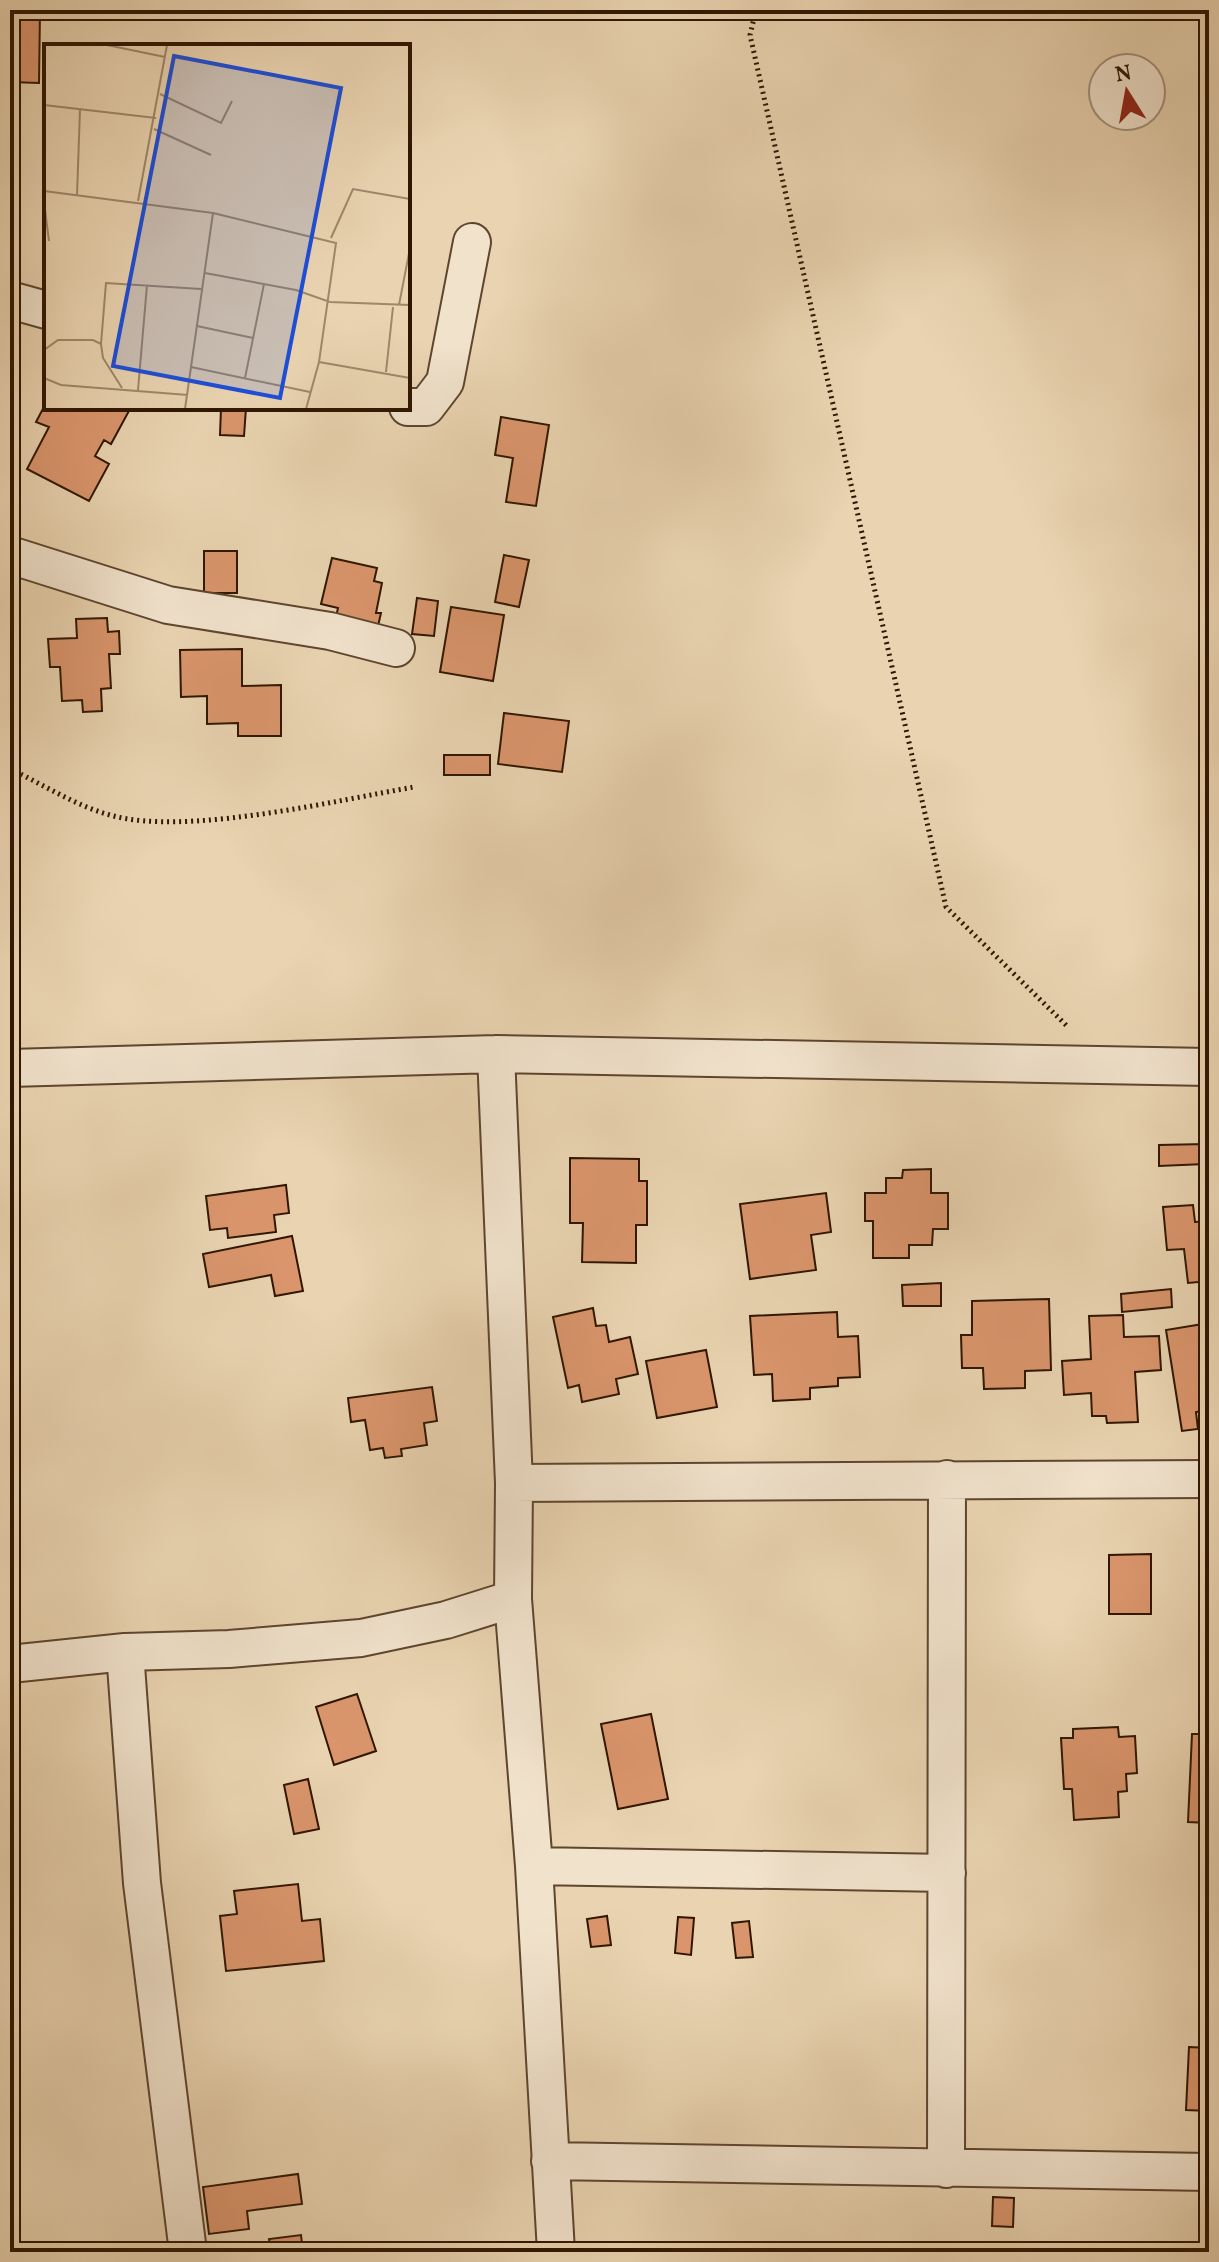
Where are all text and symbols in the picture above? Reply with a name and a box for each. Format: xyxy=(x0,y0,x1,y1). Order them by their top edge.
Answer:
inset map xyxy=(44,44,410,410)
north arrow xyxy=(1087,52,1167,132)
text: N xyxy=(1113,58,1134,92)

